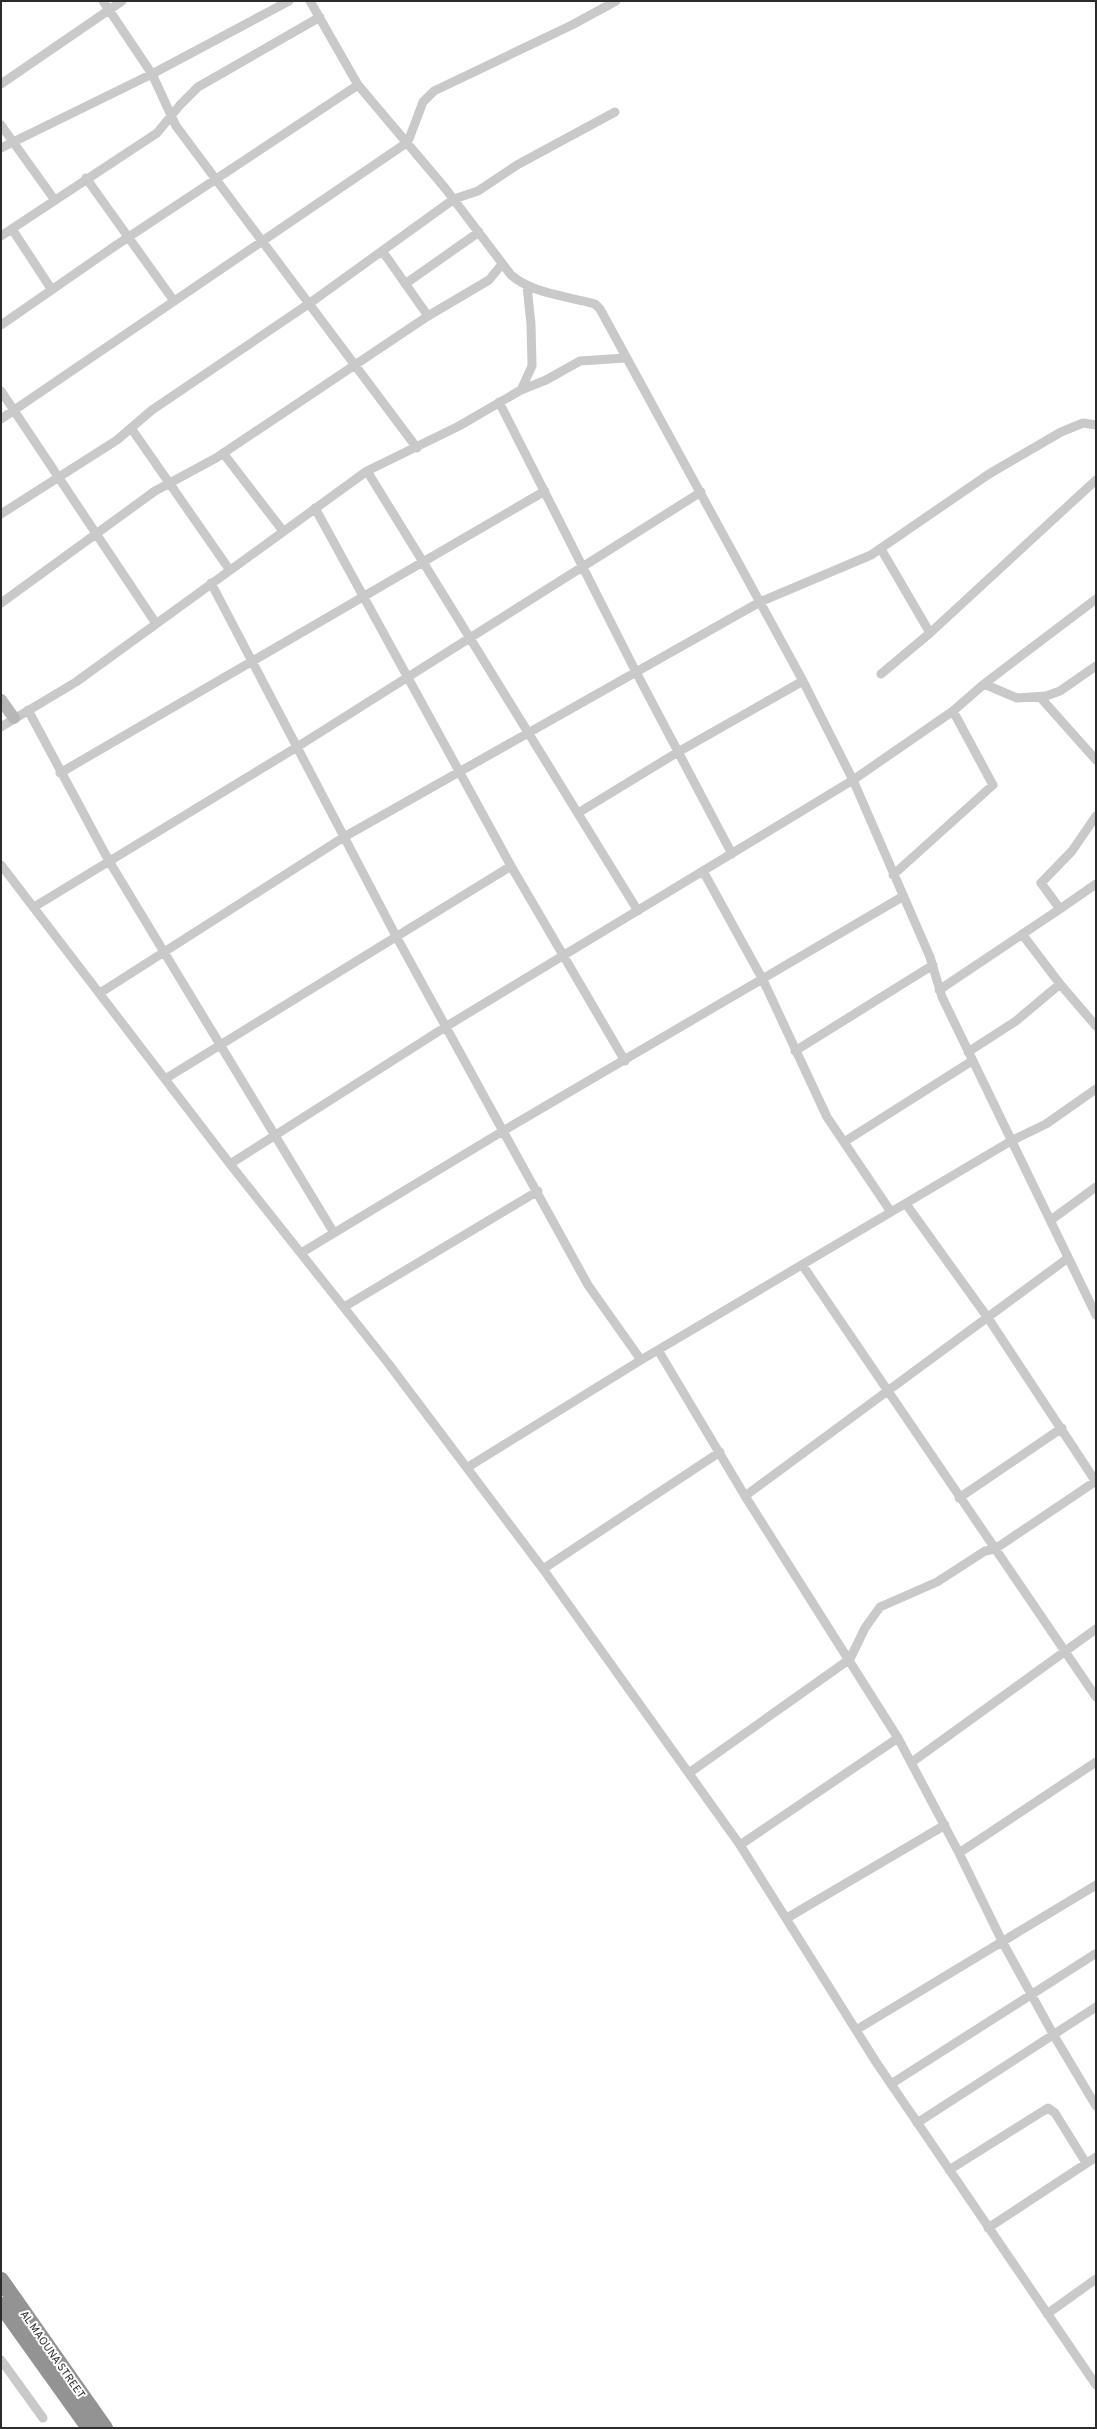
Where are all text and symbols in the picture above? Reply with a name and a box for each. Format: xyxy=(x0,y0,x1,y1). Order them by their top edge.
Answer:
street label: AL MAOUNA STREET xyxy=(17,2308,88,2401)

